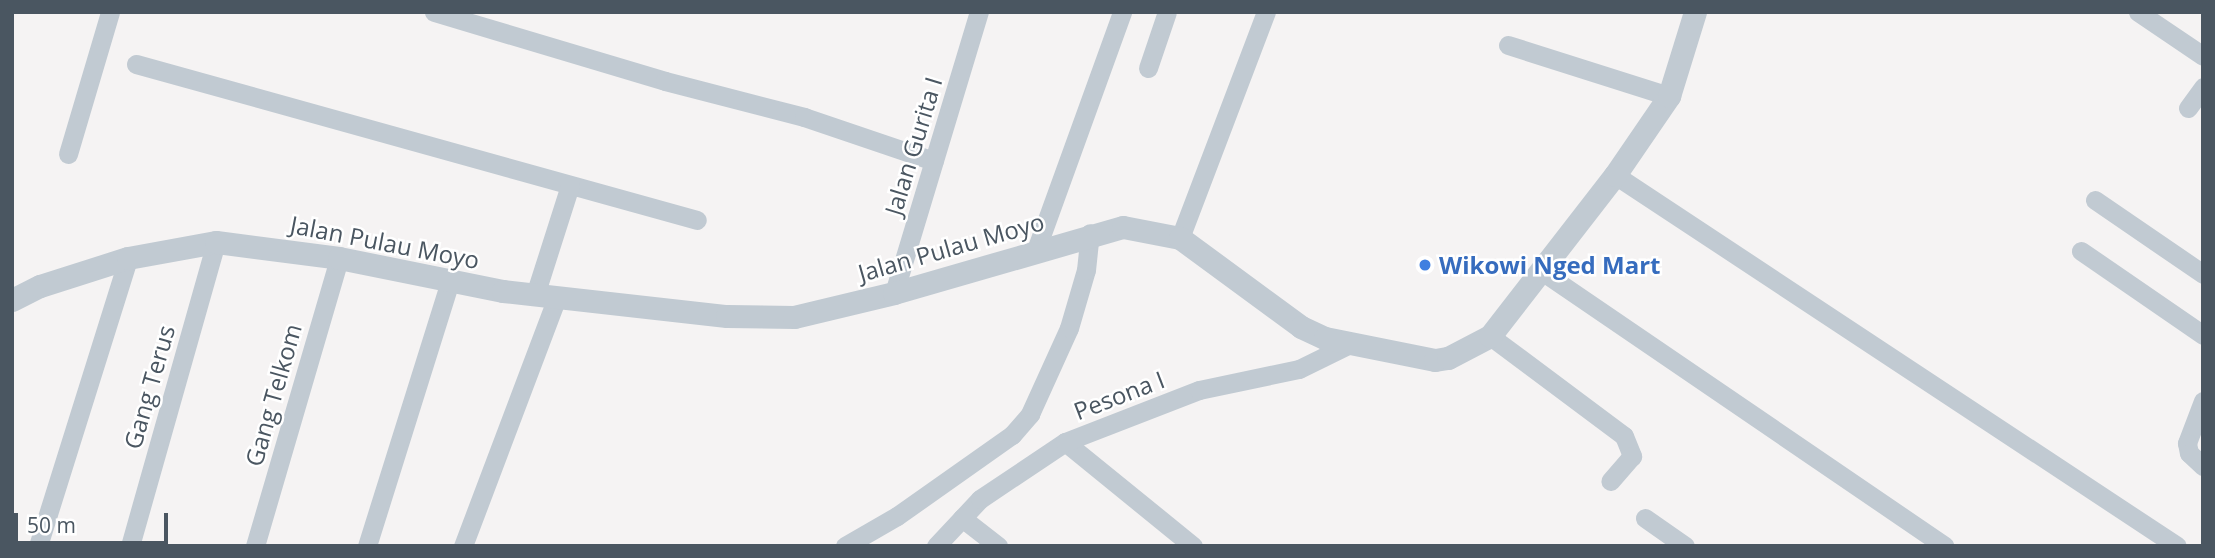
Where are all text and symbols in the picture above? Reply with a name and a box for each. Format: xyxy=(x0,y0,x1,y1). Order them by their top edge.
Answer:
street label: Jalan Gurita I xyxy=(878,73,948,219)
street label: Jalan Pulau Moyo xyxy=(855,207,1047,287)
street label: Jalan Pulau Moyo xyxy=(288,210,482,274)
place label: Wikowi Nged Mart xyxy=(1439,251,1660,279)
marker: Wikowi Nged Mart xyxy=(1417,257,1433,273)
street label: Gang Telkom xyxy=(239,320,307,470)
street label: Gang Terus xyxy=(118,322,180,452)
street label: Pesona I xyxy=(1070,365,1168,425)
scale bar xyxy=(18,498,172,542)
text: 50 m xyxy=(27,511,76,539)

